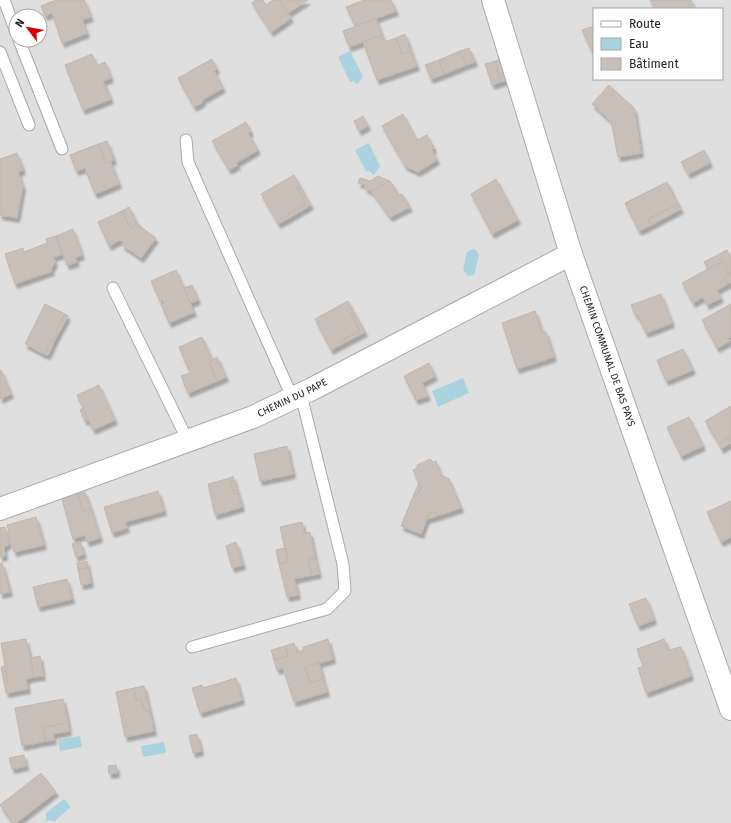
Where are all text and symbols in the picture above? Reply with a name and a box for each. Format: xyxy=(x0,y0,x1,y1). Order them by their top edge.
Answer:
north arrow xyxy=(8,8,48,48)
legend xyxy=(593,8,723,80)
text: N xyxy=(12,16,27,30)
text: Route xyxy=(629,17,661,31)
text: Eau xyxy=(629,37,649,51)
text: Bâtiment xyxy=(629,57,679,71)
street label: CHEMIN COMMUNAL DE BAS PAYS xyxy=(577,284,637,429)
street label: CHEMIN DU PAPE xyxy=(256,376,329,420)

